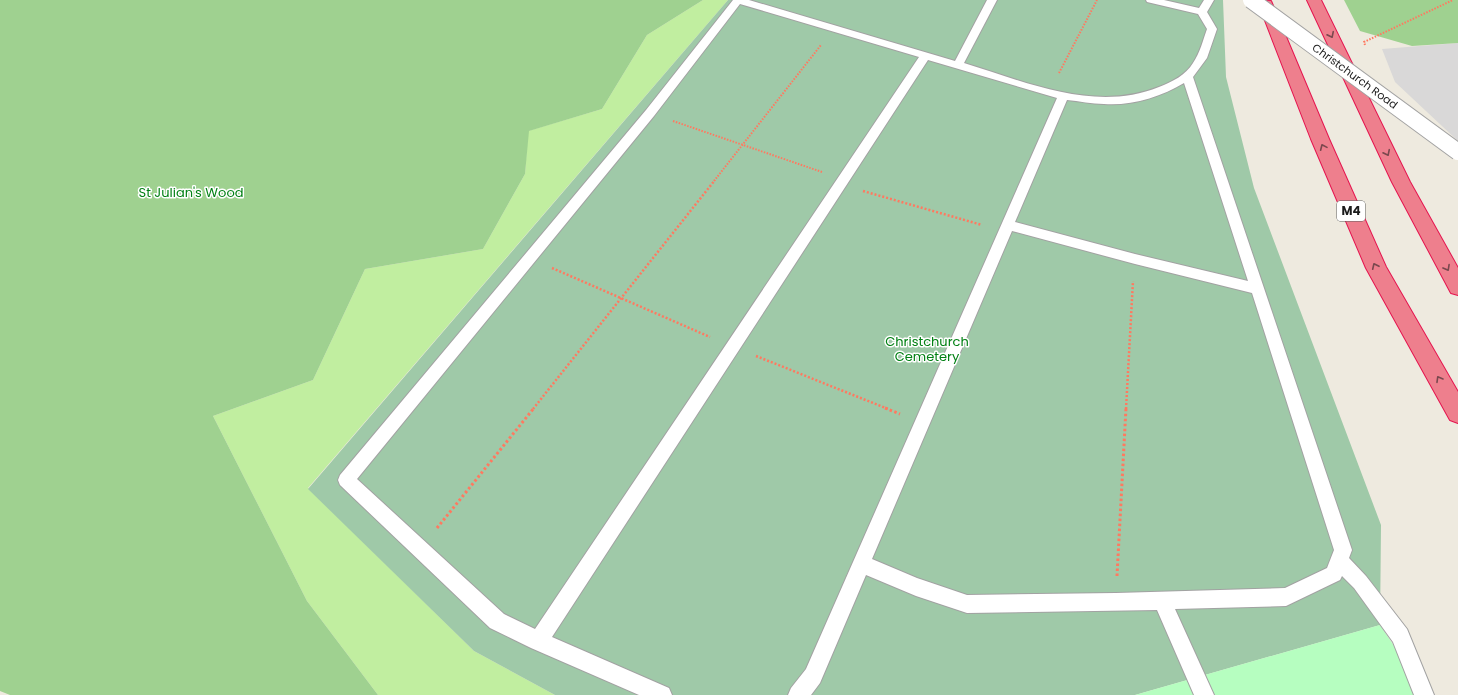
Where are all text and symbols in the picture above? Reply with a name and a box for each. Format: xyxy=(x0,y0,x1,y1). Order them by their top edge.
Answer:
one-way arrow xyxy=(1326,31,1334,39)
street label: Christchurch Road xyxy=(1309,39,1401,113)
one-way arrow xyxy=(1320,143,1328,151)
one-way arrow xyxy=(1382,148,1390,156)
park label: St Julian's Wood xyxy=(139,183,244,202)
road number: M4 xyxy=(1337,201,1365,221)
one-way arrow xyxy=(1372,263,1380,270)
one-way arrow xyxy=(1443,263,1450,271)
park label: Christchurch Cemetery xyxy=(885,332,969,366)
one-way arrow xyxy=(1436,376,1443,383)

